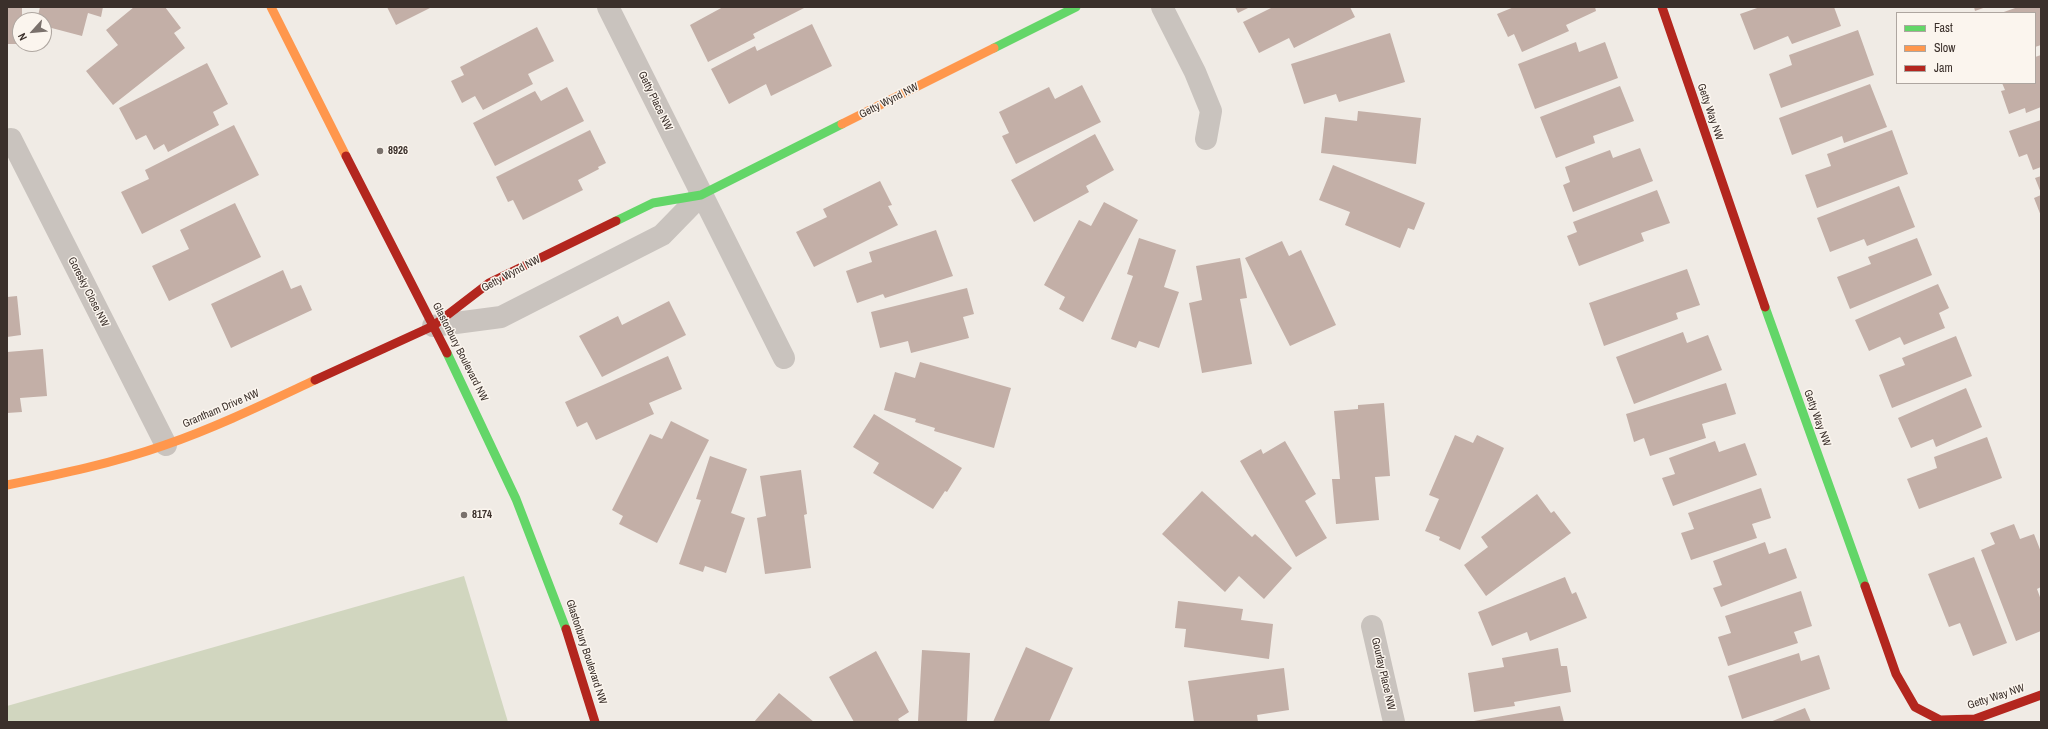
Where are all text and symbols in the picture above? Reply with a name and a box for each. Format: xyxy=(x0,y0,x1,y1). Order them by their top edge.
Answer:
north arrow xyxy=(12,12,52,52)
legend xyxy=(1896,12,2036,84)
text: Fast xyxy=(1934,20,1953,36)
text: N xyxy=(14,31,30,43)
text: Slow xyxy=(1934,40,1955,56)
text: Jam xyxy=(1934,60,1953,76)
street label: Getty Place NW xyxy=(635,69,675,133)
street label: Getty Wynd NW xyxy=(857,80,921,122)
street label: Getty Way NW xyxy=(1694,82,1726,142)
place label: 8926 xyxy=(388,144,408,158)
marker: 8926 xyxy=(375,146,385,156)
street label: Getty Wynd NW xyxy=(479,253,543,295)
street label: Goresky Close NW xyxy=(65,255,111,329)
street label: Glastonbury Boulevard NW xyxy=(429,300,491,404)
street label: Grantham Drive NW xyxy=(181,387,261,431)
street label: Getty Way NW xyxy=(1801,388,1833,448)
place label: 8174 xyxy=(472,508,492,522)
marker: 8174 xyxy=(459,510,469,520)
street label: Glastonbury Boulevard NW xyxy=(563,598,609,706)
street label: Gourlay Place NW xyxy=(1368,636,1398,712)
street label: Getty Way NW xyxy=(1966,682,2026,712)

